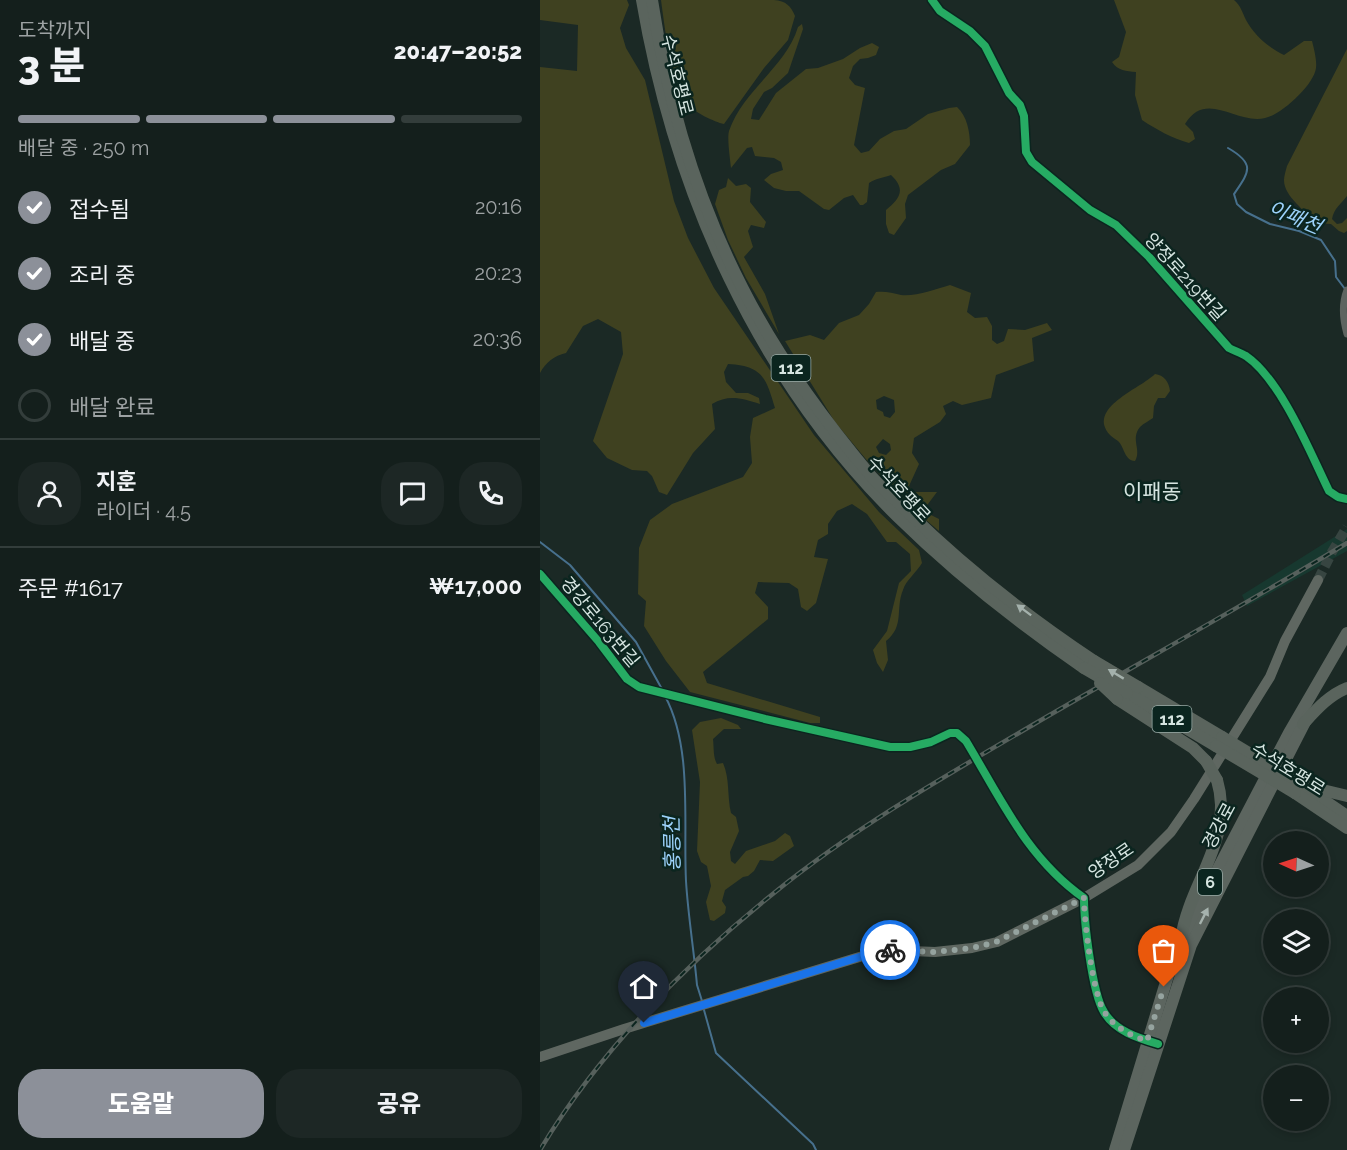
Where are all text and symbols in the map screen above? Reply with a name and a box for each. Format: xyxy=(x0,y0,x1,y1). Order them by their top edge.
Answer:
text: 도착까지 xyxy=(18,18,92,42)
street label: 수석호평로 xyxy=(657,32,698,118)
text: 20:47–20:52 xyxy=(394,38,522,64)
text: 3 분 xyxy=(18,42,85,88)
text: 배달 중 · 250 m xyxy=(18,136,149,160)
icon: check xyxy=(18,191,51,224)
text: 20:16 xyxy=(475,195,522,219)
water label: 이패천 xyxy=(1265,195,1327,240)
text: 접수됨 xyxy=(69,196,130,222)
street label: 양정로219번길 xyxy=(1141,229,1230,325)
icon: check xyxy=(18,257,51,290)
text: 20:23 xyxy=(474,261,522,285)
text: 조리 중 xyxy=(69,262,135,288)
icon: check xyxy=(18,323,51,356)
text: 20:36 xyxy=(473,327,522,351)
text: 배달 중 xyxy=(69,328,135,354)
road number: 112 xyxy=(772,355,810,381)
text: 배달 완료 xyxy=(69,394,156,420)
street label: 수석호평로 xyxy=(863,451,935,526)
button: person xyxy=(18,462,81,525)
button: chat xyxy=(381,462,444,525)
button: phone xyxy=(459,462,522,525)
text: 지훈 xyxy=(96,468,136,494)
district label: 이패동 xyxy=(1123,479,1181,504)
text: 라이더 · 4.5 xyxy=(96,499,191,523)
street label: 경강로163번길 xyxy=(557,572,644,671)
text: ₩17,000 xyxy=(429,573,522,599)
text: 주문 #1617 xyxy=(18,575,123,601)
one-way arrow xyxy=(1016,605,1031,617)
one-way arrow xyxy=(1108,668,1124,679)
road number: 112 xyxy=(1152,706,1192,732)
street label: 수석호평로 xyxy=(1248,738,1329,799)
street label: 경강로 xyxy=(1198,799,1239,853)
water label: 홍릉천 xyxy=(659,814,684,872)
north arrow xyxy=(1263,831,1329,897)
map controls xyxy=(1263,831,1329,1131)
street label: 양정로 xyxy=(1084,838,1137,883)
road number: 6 xyxy=(1198,869,1222,895)
one-way arrow xyxy=(1200,908,1209,925)
button: layers xyxy=(1263,909,1329,975)
courier xyxy=(860,920,920,980)
pin xyxy=(1138,925,1189,987)
icon: bike xyxy=(874,934,907,967)
icon: bag xyxy=(1147,934,1180,967)
pin xyxy=(618,961,669,1023)
icon: home xyxy=(627,970,660,1003)
button: + xyxy=(1263,987,1329,1053)
button: − xyxy=(1263,1065,1329,1131)
button: 도움말 xyxy=(18,1069,264,1138)
button: 공유 xyxy=(276,1069,522,1138)

